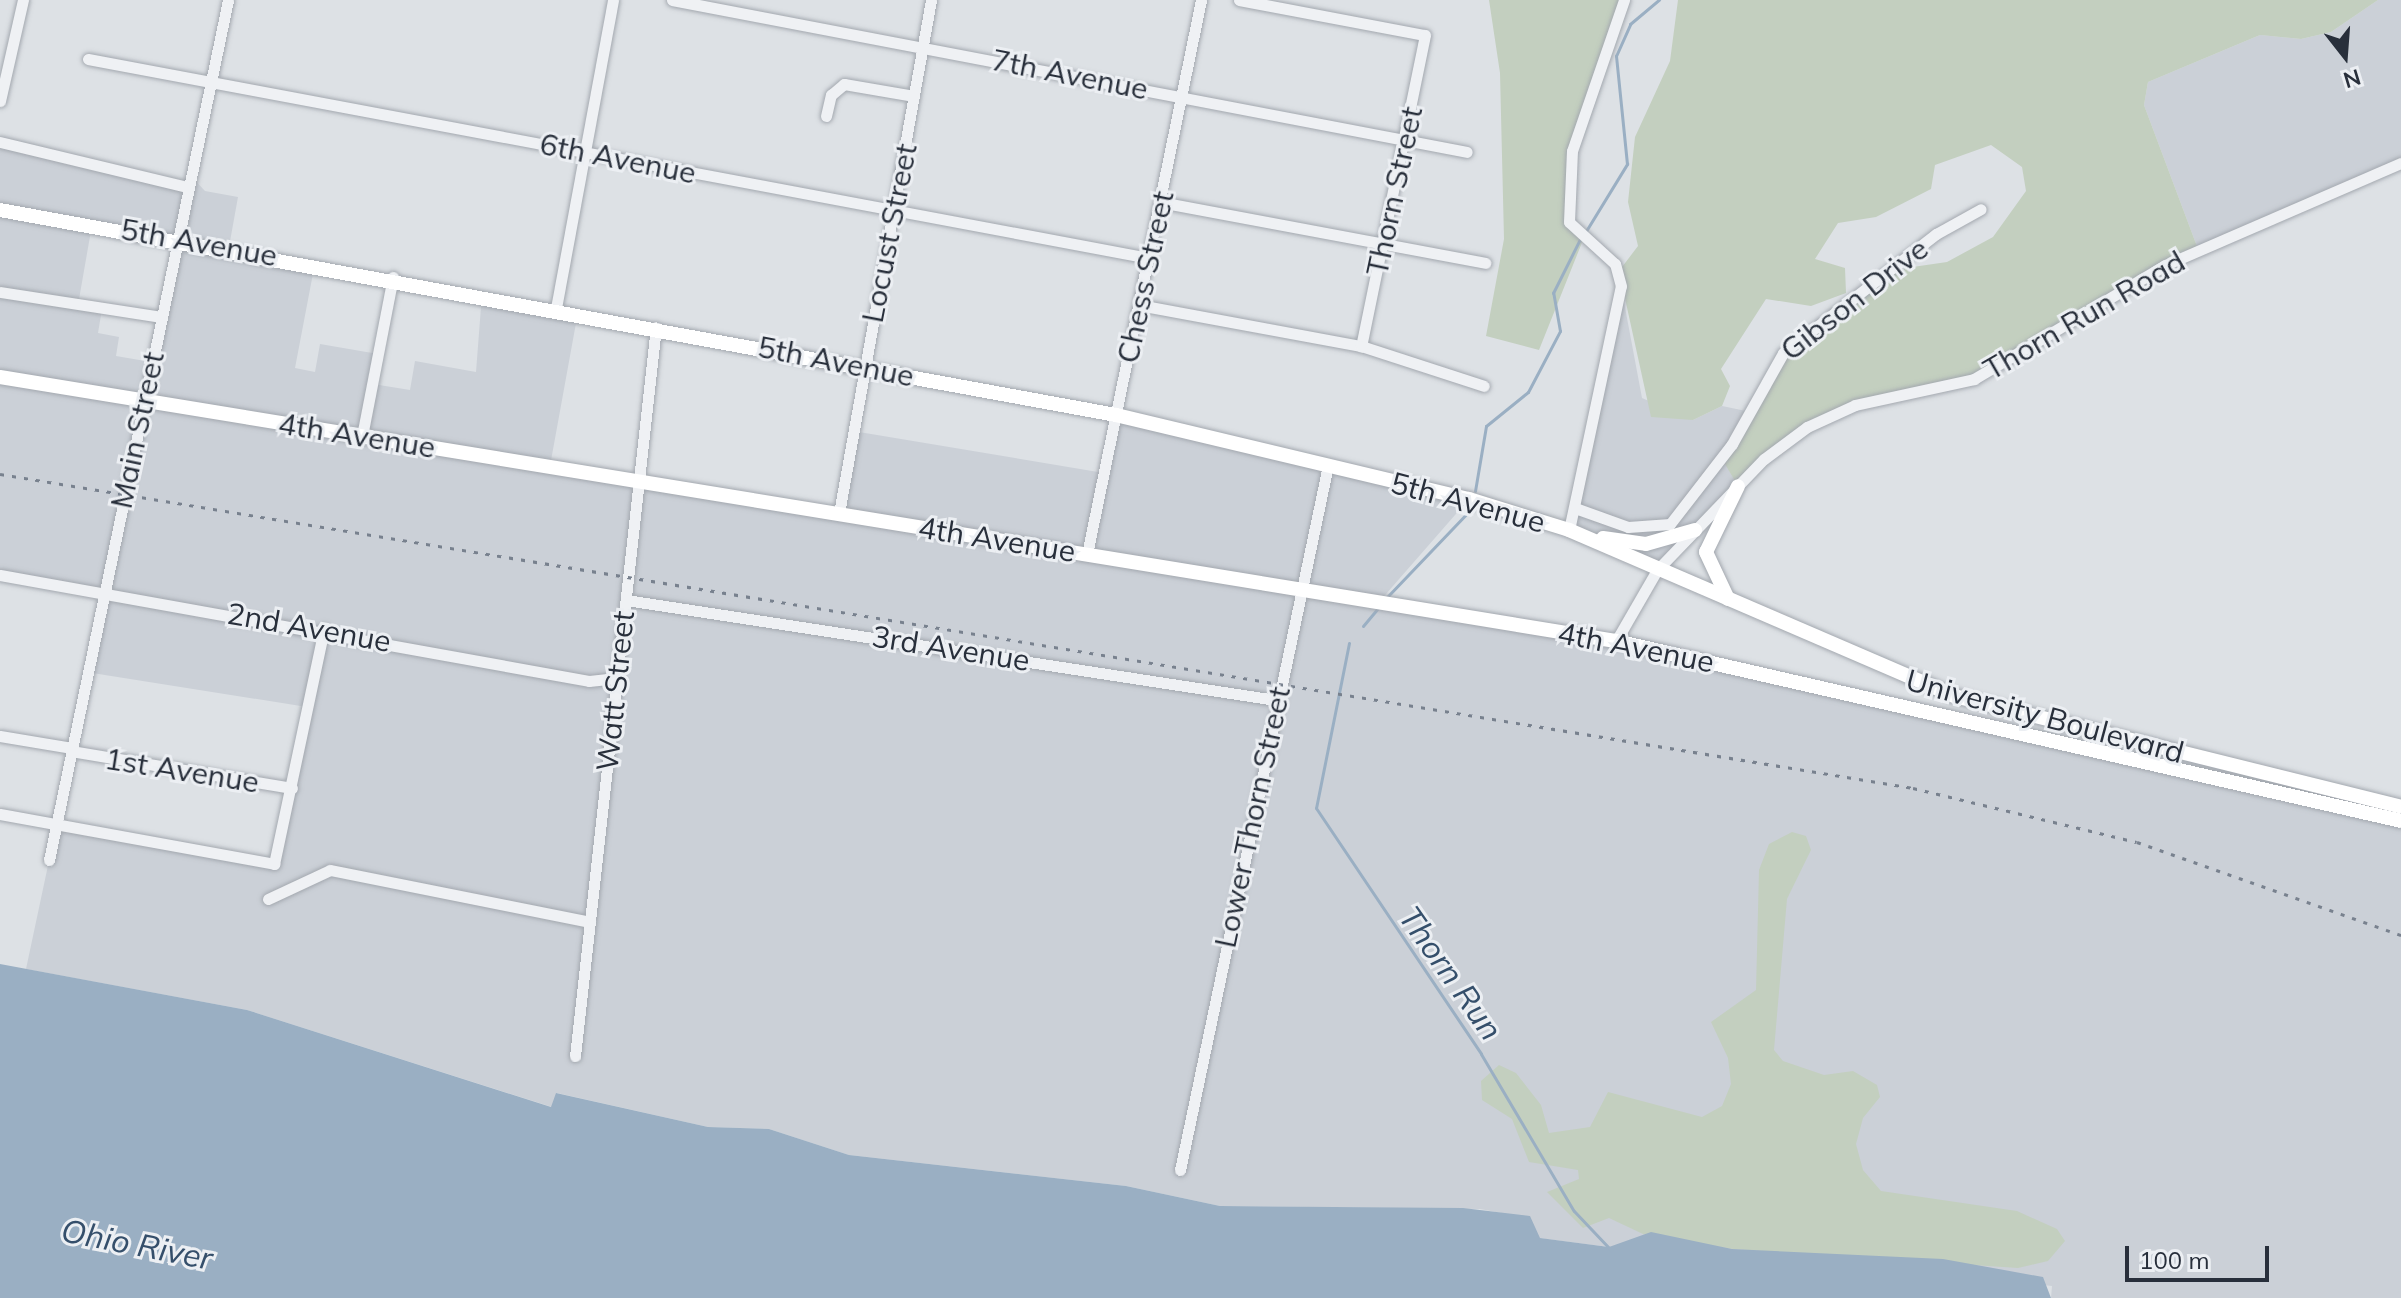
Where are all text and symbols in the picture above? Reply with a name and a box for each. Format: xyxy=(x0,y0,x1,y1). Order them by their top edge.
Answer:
north arrow xyxy=(2305,16,2385,96)
street label: 7th Avenue xyxy=(989,41,1151,107)
text: N xyxy=(2340,63,2364,95)
street label: Thorn Street xyxy=(1359,103,1429,279)
street label: 6th Avenue xyxy=(537,125,699,191)
street label: Locust Street xyxy=(854,140,924,326)
street label: Chess Street xyxy=(1109,188,1181,366)
street label: 5th Avenue xyxy=(118,211,280,273)
street label: Gibson Drive xyxy=(1773,230,1935,368)
street label: Thorn Run Road xyxy=(1977,243,2191,387)
street label: 5th Avenue xyxy=(755,328,917,394)
street label: Main Street xyxy=(103,348,171,512)
street label: 4th Avenue xyxy=(276,405,438,465)
street label: 5th Avenue xyxy=(1387,464,1549,540)
street label: 4th Avenue xyxy=(916,509,1078,569)
street label: 2nd Avenue xyxy=(224,595,394,659)
street label: Watt Street xyxy=(589,609,641,773)
street label: 4th Avenue xyxy=(1555,614,1717,680)
street label: 3rd Avenue xyxy=(870,618,1032,678)
street label: University Boulevard xyxy=(1902,662,2188,770)
street label: Lower Thorn Street xyxy=(1207,683,1297,951)
street label: 1st Avenue xyxy=(102,740,262,800)
water label: Thorn Run xyxy=(1391,899,1511,1047)
water label: Ohio River xyxy=(58,1211,216,1277)
scale bar xyxy=(2129,1230,2273,1280)
text: 100 m xyxy=(2139,1245,2210,1275)

